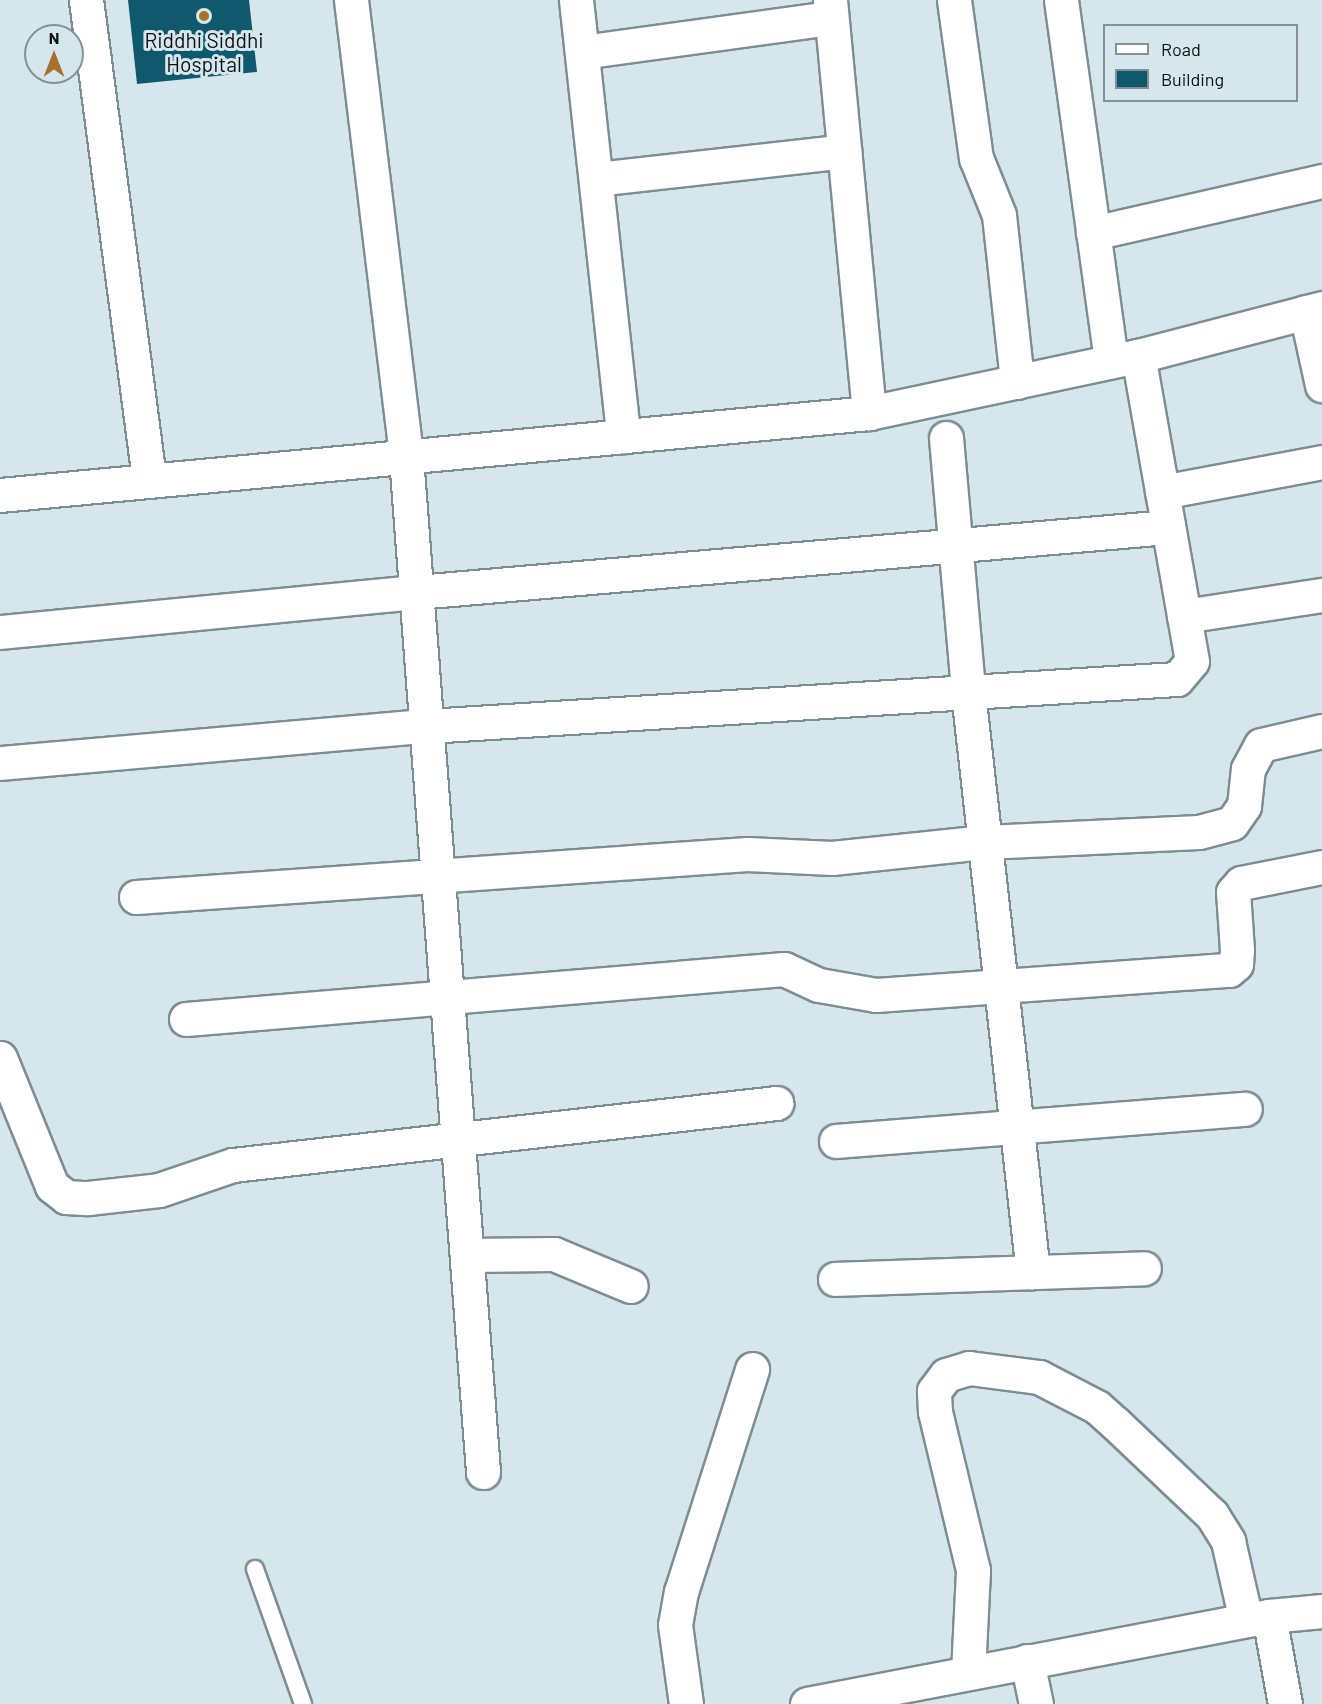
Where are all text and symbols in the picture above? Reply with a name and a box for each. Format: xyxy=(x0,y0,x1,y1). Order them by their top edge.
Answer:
marker: Riddhi Siddhi Hospital xyxy=(195,7,213,25)
north arrow xyxy=(24,24,84,84)
legend xyxy=(1103,24,1298,102)
place label: Riddhi Siddhi Hospital xyxy=(144,27,264,77)
text: N xyxy=(49,28,59,47)
text: Road xyxy=(1161,38,1201,60)
text: Building xyxy=(1161,68,1224,90)

